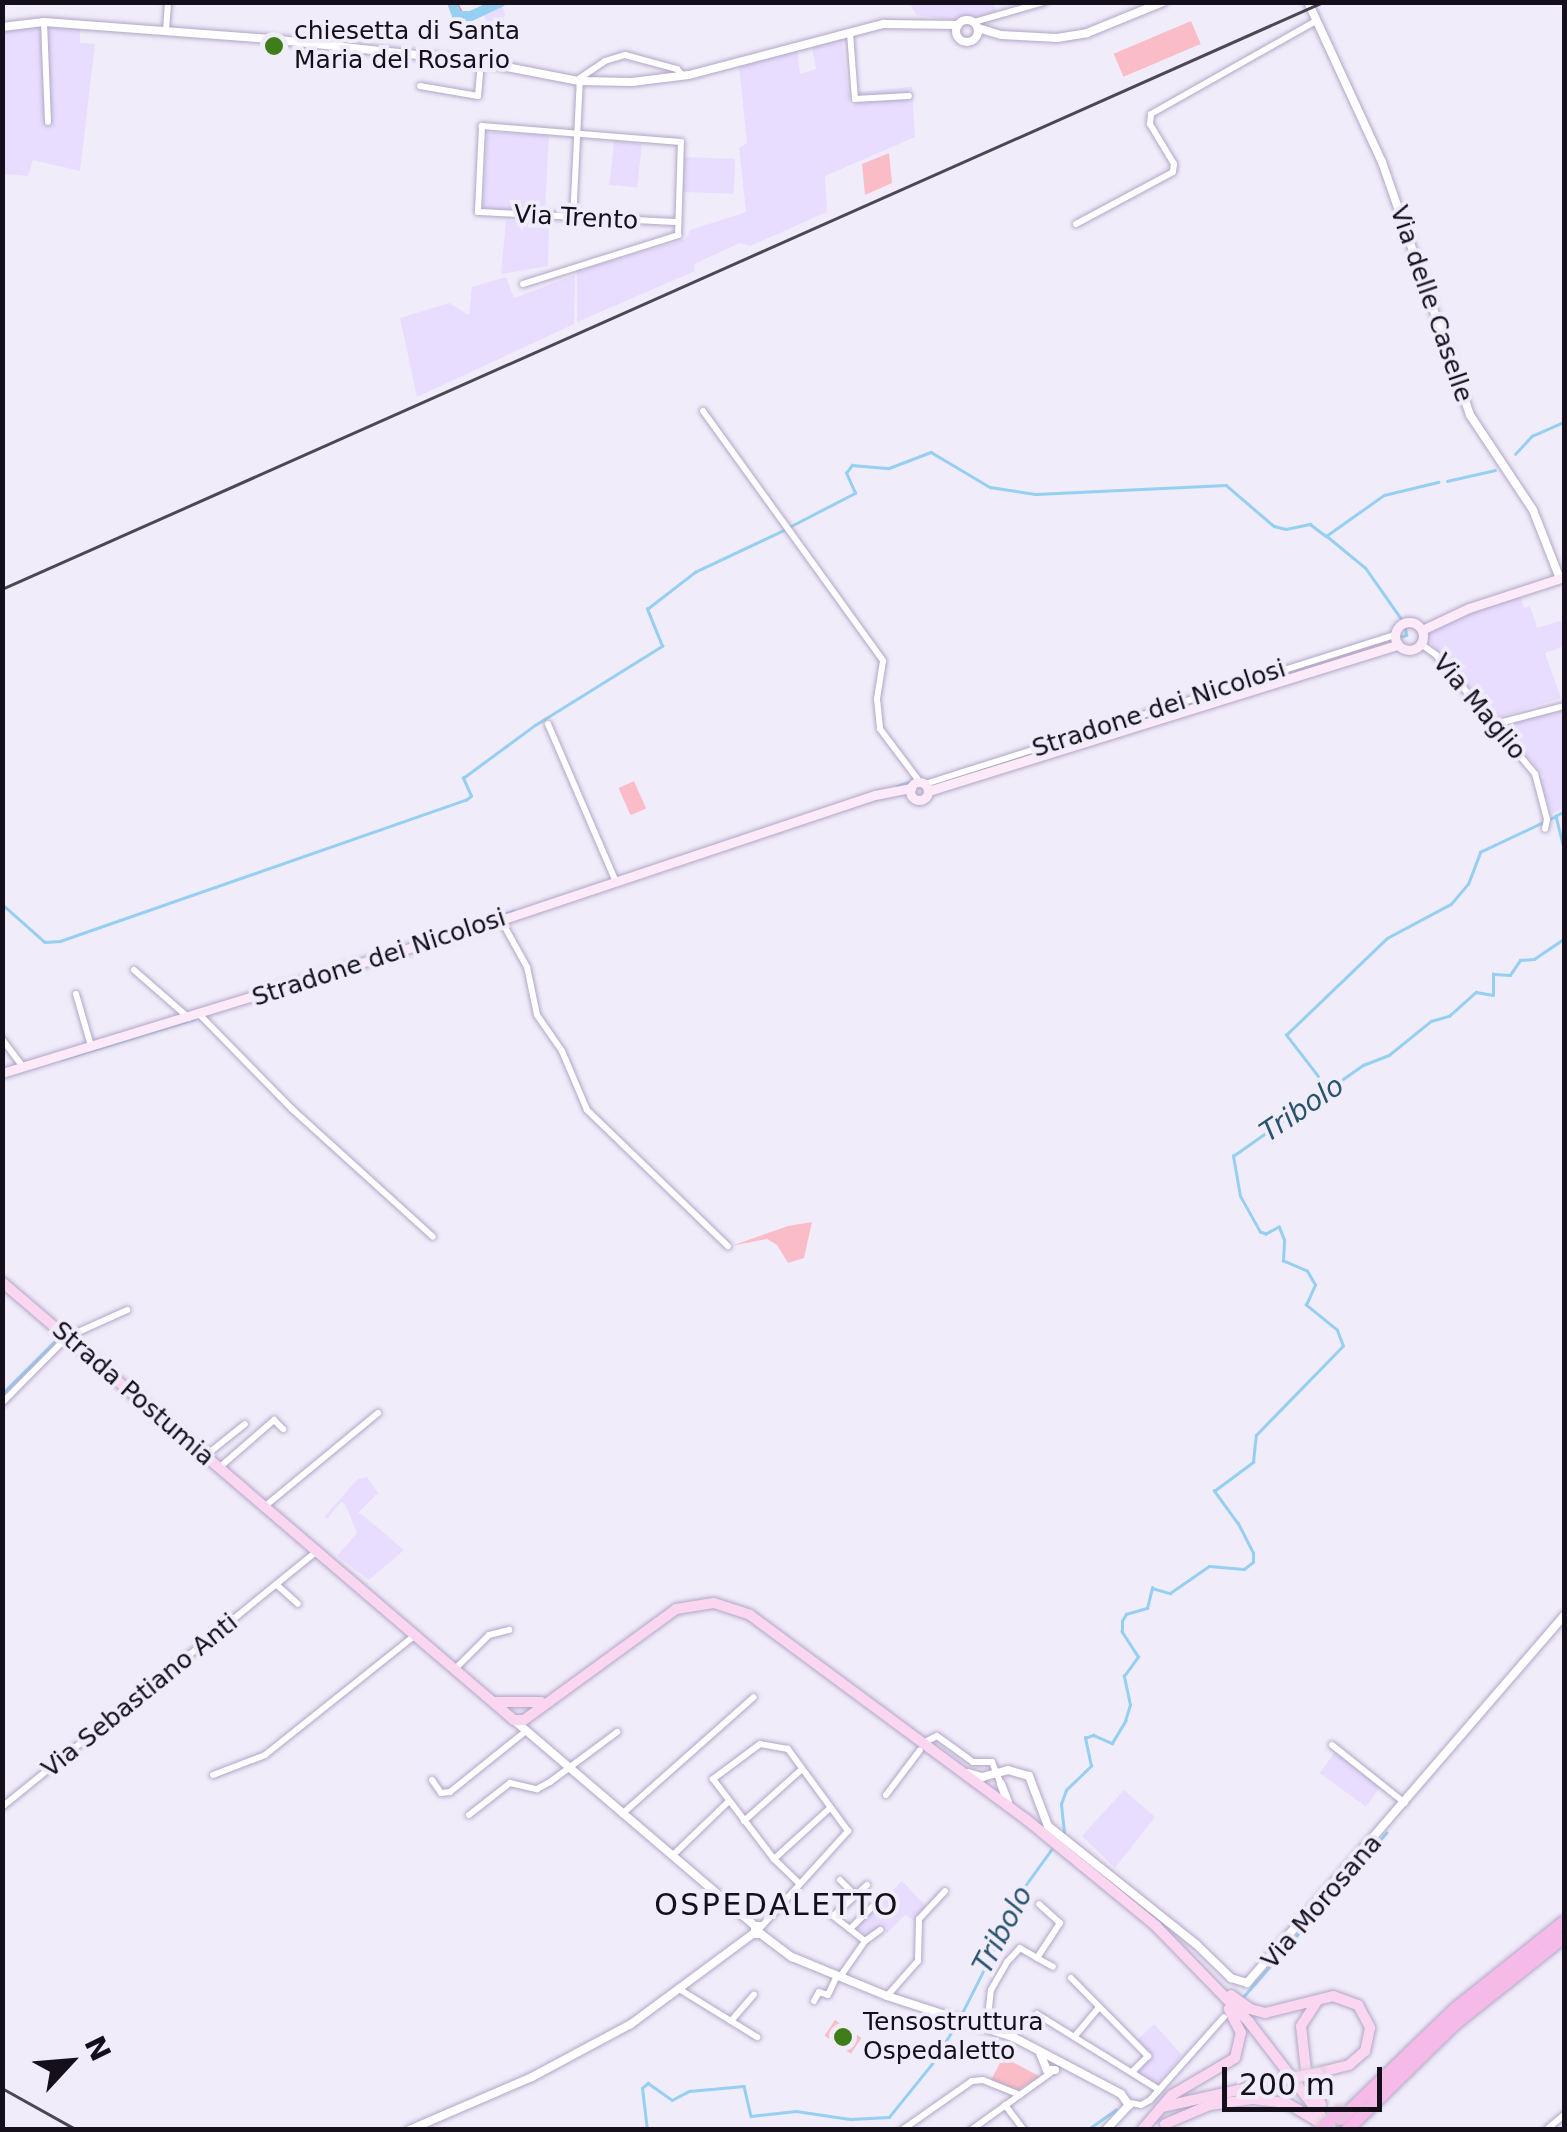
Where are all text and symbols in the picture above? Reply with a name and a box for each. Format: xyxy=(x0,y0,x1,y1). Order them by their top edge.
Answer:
place label: chiesetta di Santa Maria del Rosario xyxy=(294,17,520,76)
marker: chiesetta di Santa Maria del Rosario xyxy=(263,35,285,57)
street label: Via Trento xyxy=(513,200,639,236)
street label: Via delle Caselle xyxy=(1383,202,1479,406)
street label: Via Maglio xyxy=(1426,648,1532,766)
street label: Stradone dei Nicolosi xyxy=(1029,654,1289,764)
street label: Stradone dei Nicolosi xyxy=(249,903,509,1013)
water label: Tribolo xyxy=(1254,1069,1350,1149)
street label: Strada Postumia xyxy=(46,1315,220,1473)
street label: Via Sebastiano Anti xyxy=(36,1608,244,1784)
street label: Via Morosana xyxy=(1256,1829,1388,1975)
water label: Tribolo xyxy=(966,1881,1040,1979)
district label: OSPEDALETTO xyxy=(654,1887,900,1923)
place label: Tensostruttura Ospedaletto xyxy=(863,2008,1044,2067)
north arrow xyxy=(20,2012,120,2112)
marker: Tensostruttura Ospedaletto xyxy=(832,2026,854,2048)
text: N xyxy=(77,2031,117,2066)
scale bar xyxy=(1227,2047,1387,2109)
text: 200 m xyxy=(1239,2067,1335,2102)

